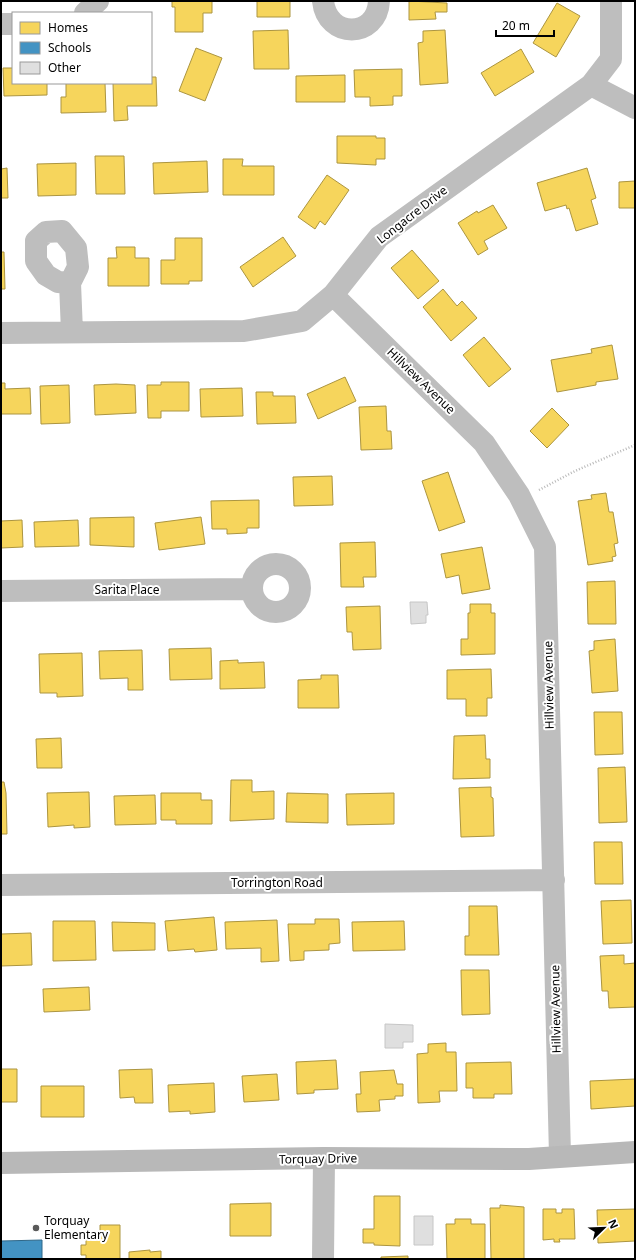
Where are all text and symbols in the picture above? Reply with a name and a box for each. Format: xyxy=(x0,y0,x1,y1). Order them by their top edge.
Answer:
legend xyxy=(12,12,152,84)
scale bar xyxy=(496,12,554,38)
text: 20 m xyxy=(502,17,530,34)
text: Homes xyxy=(48,19,88,36)
text: Schools xyxy=(48,39,91,56)
text: Other xyxy=(48,59,81,76)
street label: Longacre Drive xyxy=(373,182,451,248)
street label: Hillview Avenue xyxy=(384,344,459,418)
street label: Sarita Place xyxy=(94,581,160,598)
street label: Hillview Avenue xyxy=(539,640,558,729)
street label: Torrington Road xyxy=(231,874,323,891)
street label: Hillview Avenue xyxy=(546,964,565,1053)
street label: Torquay Drive xyxy=(279,1149,357,1168)
north arrow xyxy=(584,1208,624,1248)
place label: Torquay Elementary xyxy=(44,1212,109,1243)
text: N xyxy=(605,1217,622,1231)
marker: Torquay Elementary xyxy=(31,1223,41,1233)

